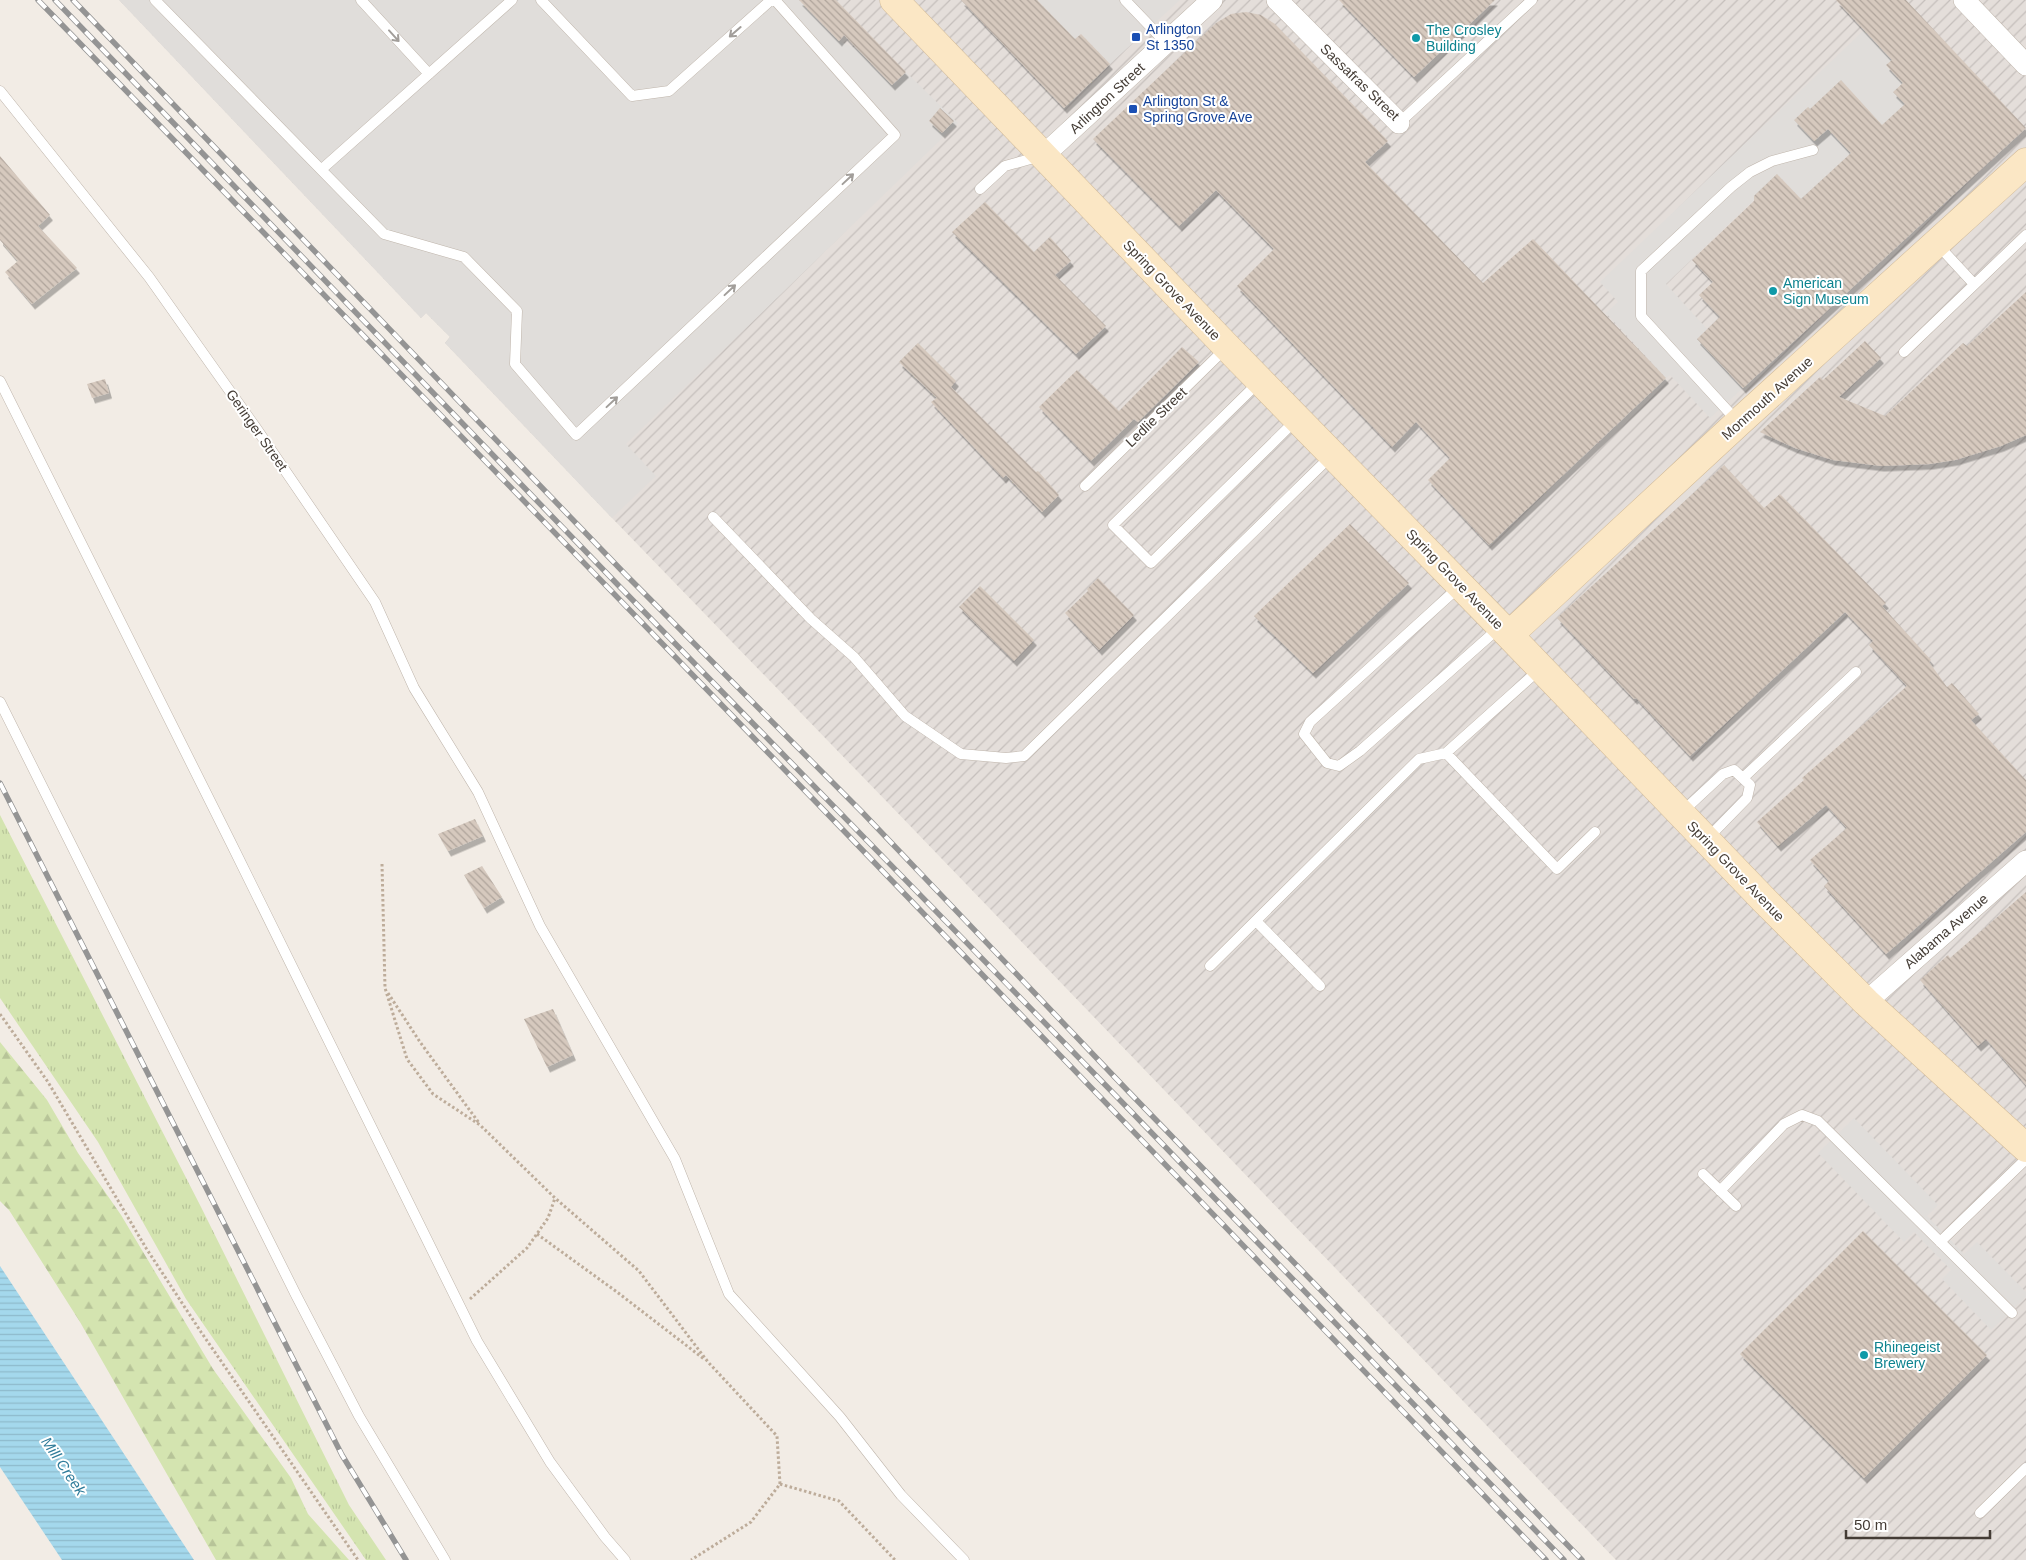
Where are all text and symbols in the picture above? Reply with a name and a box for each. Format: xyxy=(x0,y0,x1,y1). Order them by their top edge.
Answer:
place label: Arlington St 1350 xyxy=(1146,21,1201,53)
place label: The Crosley Building xyxy=(1426,22,1501,54)
one-way arrow xyxy=(728,26,741,38)
one-way arrow xyxy=(388,30,400,42)
marker: Arlington St 1350 xyxy=(1130,31,1142,43)
marker: The Crosley Building xyxy=(1410,32,1422,44)
street label: Sassafras Street xyxy=(1317,40,1403,124)
street label: Arlington Street xyxy=(1066,59,1148,137)
place label: Arlington St & Spring Grove Ave xyxy=(1143,93,1253,125)
marker: Arlington St & Spring Grove Ave xyxy=(1127,103,1139,115)
one-way arrow xyxy=(842,173,855,185)
street label: Spring Grove Avenue xyxy=(1120,237,1224,343)
place label: American Sign Museum xyxy=(1783,275,1869,307)
one-way arrow xyxy=(724,284,736,296)
marker: American Sign Museum xyxy=(1767,285,1779,297)
street label: Monmouth Avenue xyxy=(1718,353,1816,443)
street label: Ledlie Street xyxy=(1122,384,1190,450)
street label: Geringer Street xyxy=(223,386,291,474)
one-way arrow xyxy=(605,396,618,408)
street label: Spring Grove Avenue xyxy=(1403,526,1507,632)
street label: Spring Grove Avenue xyxy=(1684,818,1788,924)
street label: Alabama Avenue xyxy=(1901,890,1991,972)
place label: Rhinegeist Brewery xyxy=(1874,1339,1940,1371)
marker: Rhinegeist Brewery xyxy=(1858,1349,1870,1361)
water label: Mill Creek xyxy=(38,1434,91,1500)
scale bar xyxy=(1846,1508,1990,1540)
text: 50 m xyxy=(1854,1516,1887,1533)

